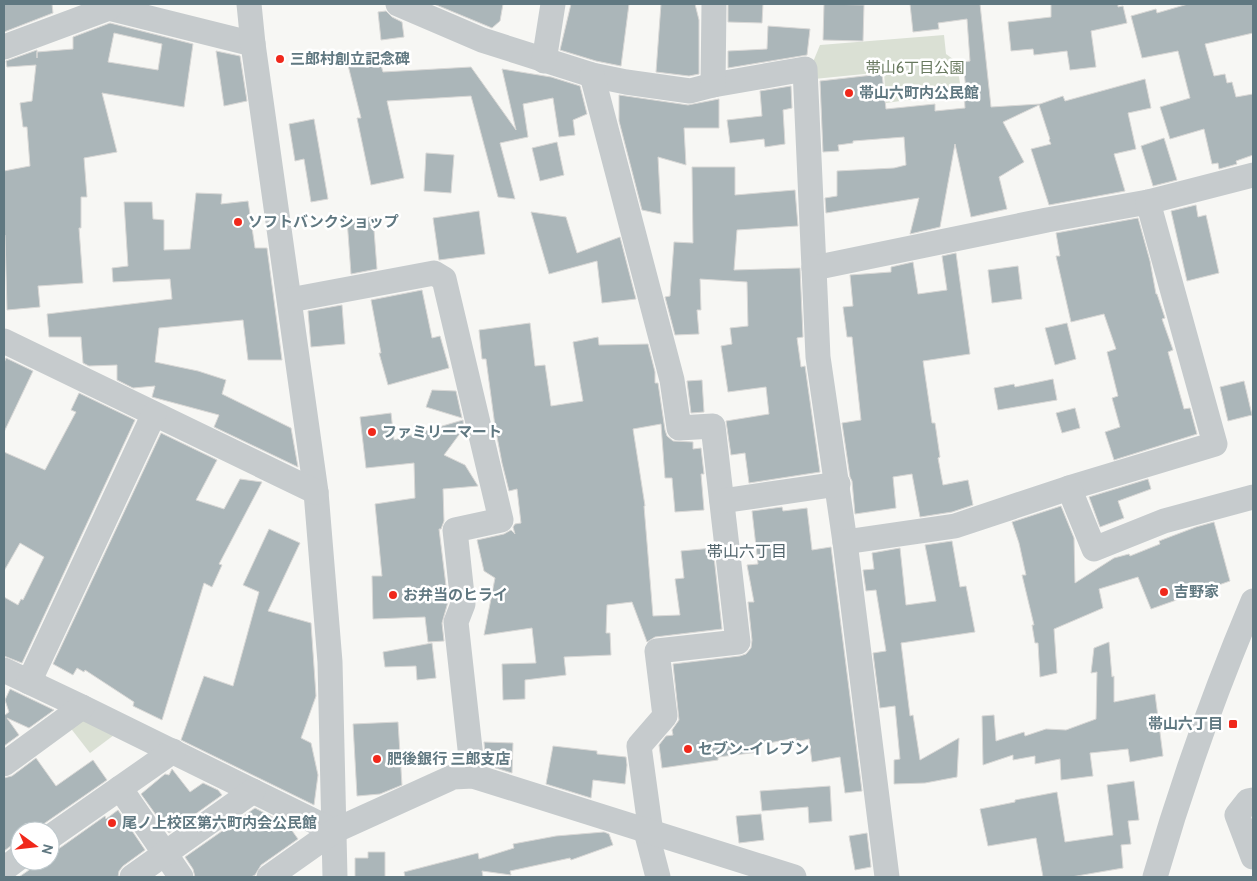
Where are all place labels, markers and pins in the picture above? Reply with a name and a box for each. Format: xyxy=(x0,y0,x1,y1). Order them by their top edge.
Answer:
place label: 三郎村創立記念碑 xyxy=(290,50,410,68)
marker: 三郎村創立記念碑 xyxy=(274,53,286,65)
place label: 帯山六町内公民館 xyxy=(859,84,979,102)
marker: 帯山六町内公民館 xyxy=(843,87,855,99)
place label: ソフトバンクショップ xyxy=(248,213,399,231)
marker: ソフトバンクショップ xyxy=(232,216,244,228)
place label: ファミリーマート xyxy=(382,423,502,441)
marker: ファミリーマート xyxy=(366,426,378,438)
place label: 吉野家 xyxy=(1174,583,1219,601)
place label: お弁当のヒライ xyxy=(403,586,508,604)
marker: 吉野家 xyxy=(1158,586,1170,598)
marker: お弁当のヒライ xyxy=(387,589,399,601)
place label: 帯山六丁目 xyxy=(1148,715,1223,733)
marker: 帯山六丁目 xyxy=(1227,718,1239,730)
place label: セブン-イレブン xyxy=(698,740,809,758)
marker: セブン-イレブン xyxy=(682,743,694,755)
place label: 肥後銀行 三郎支店 xyxy=(387,750,510,768)
marker: 肥後銀行 三郎支店 xyxy=(371,753,383,765)
place label: 尾ノ上校区第六町内会公民館 xyxy=(122,814,317,832)
marker: 尾ノ上校区第六町内会公民館 xyxy=(106,817,118,829)

